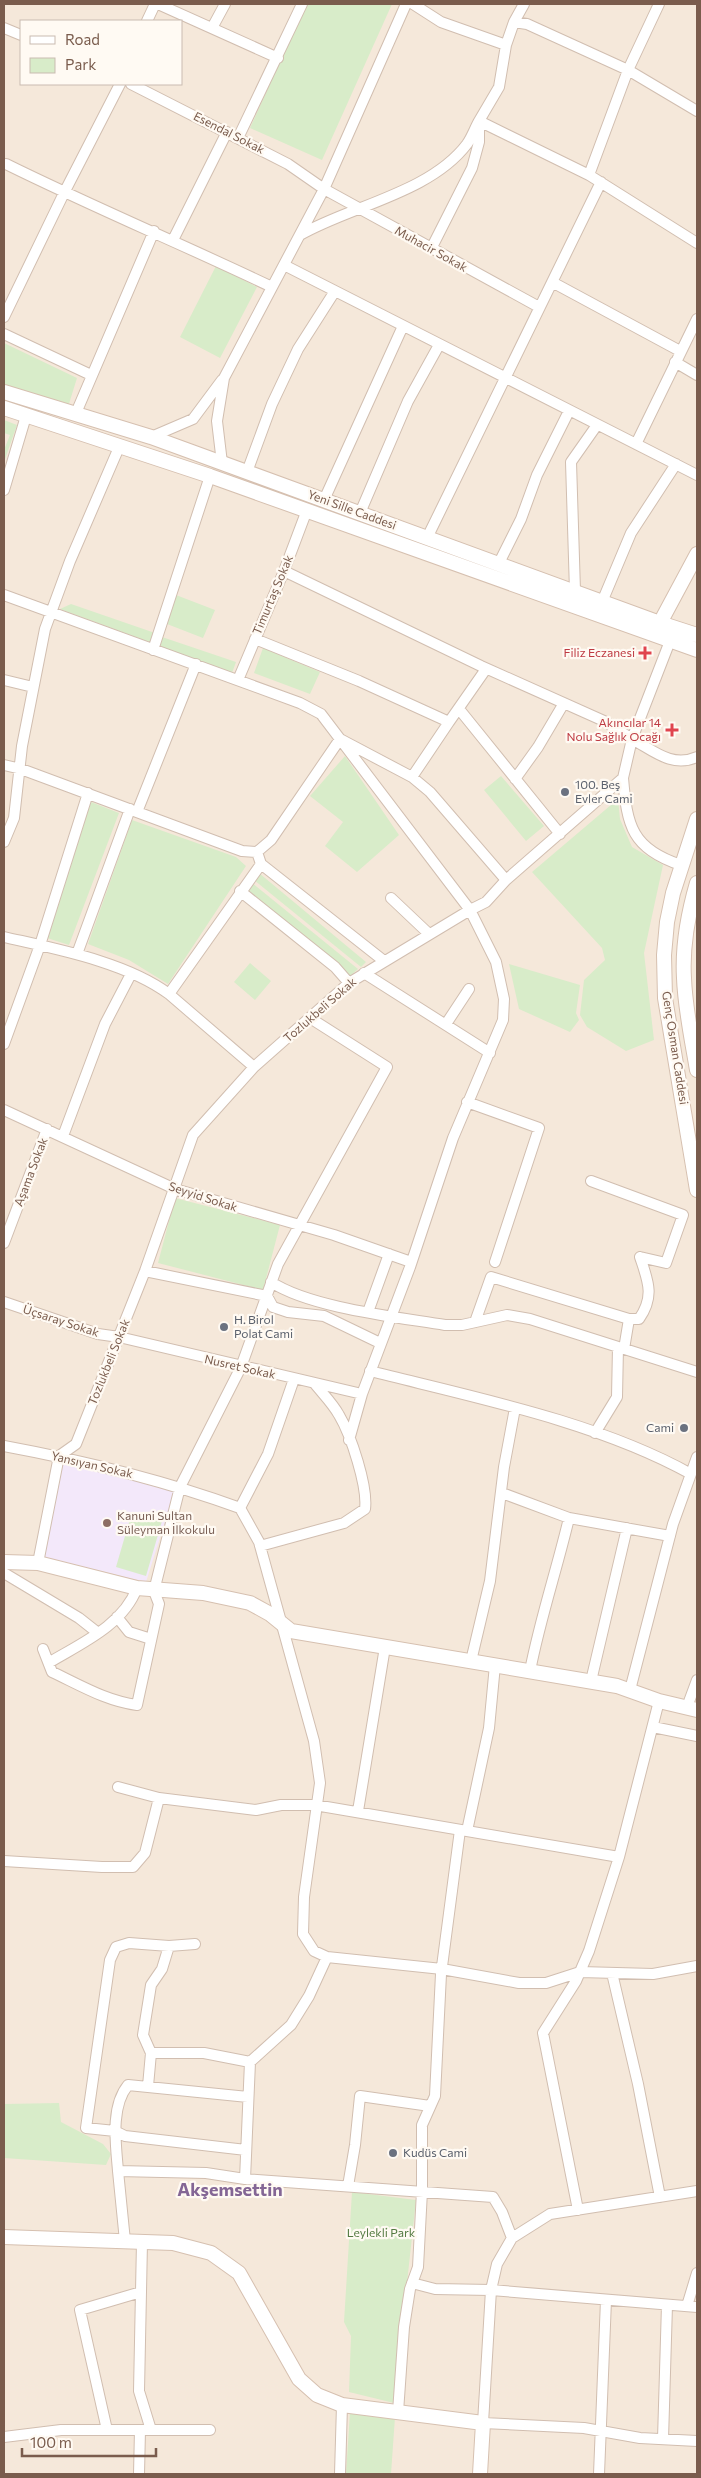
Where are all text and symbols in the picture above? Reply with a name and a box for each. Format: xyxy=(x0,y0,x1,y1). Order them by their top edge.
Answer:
legend xyxy=(20,20,182,85)
text: Road xyxy=(65,30,100,48)
text: Park xyxy=(65,55,96,73)
street label: Esendal Sokak xyxy=(192,108,268,156)
street label: Muhacir Sokak xyxy=(393,222,471,274)
street label: Yeni Sille Caddesi xyxy=(306,487,399,532)
street label: Timurtaş Sokak xyxy=(249,552,295,637)
place label: Filiz Eczanesi xyxy=(564,645,635,659)
marker: Filiz Eczanesi xyxy=(639,647,651,659)
place label: Akıncılar 14 Nolu Sağlık Ocağı xyxy=(566,715,661,743)
marker: Akıncılar 14 Nolu Sağlık Ocağı xyxy=(665,723,679,737)
place label: 100. Beş Evler Cami xyxy=(575,777,633,805)
marker: 100. Beş Evler Cami xyxy=(559,786,571,798)
street label: Tozlukbeli Sokak xyxy=(280,974,359,1045)
street label: Genç Osman Caddesi xyxy=(660,990,692,1106)
street label: Aşama Sokak xyxy=(11,1135,50,1208)
street label: Seyyid Sokak xyxy=(167,1178,240,1214)
street label: Üçsaray Sokak xyxy=(21,1301,102,1339)
place label: H. Birol Polat Cami xyxy=(234,1312,293,1340)
street label: Tozlukbeli Sokak xyxy=(84,1316,132,1407)
marker: H. Birol Polat Cami xyxy=(218,1321,230,1333)
street label: Nusret Sokak xyxy=(203,1351,278,1381)
place label: Cami xyxy=(646,1420,674,1434)
marker: Cami xyxy=(678,1422,690,1434)
street label: Yansıyan Sokak xyxy=(50,1448,135,1480)
place label: Kanuni Sultan Süleyman İlkokulu xyxy=(117,1508,215,1536)
marker: Kanuni Sultan Süleyman İlkokulu xyxy=(101,1517,113,1529)
place label: Kudüs Cami xyxy=(403,2145,467,2159)
marker: Kudüs Cami xyxy=(387,2147,399,2159)
district label: Akşemsettin xyxy=(177,2178,283,2200)
park label: Leylekli Park xyxy=(347,2225,416,2239)
scale bar xyxy=(22,2426,156,2458)
text: 100 m xyxy=(30,2433,72,2451)

